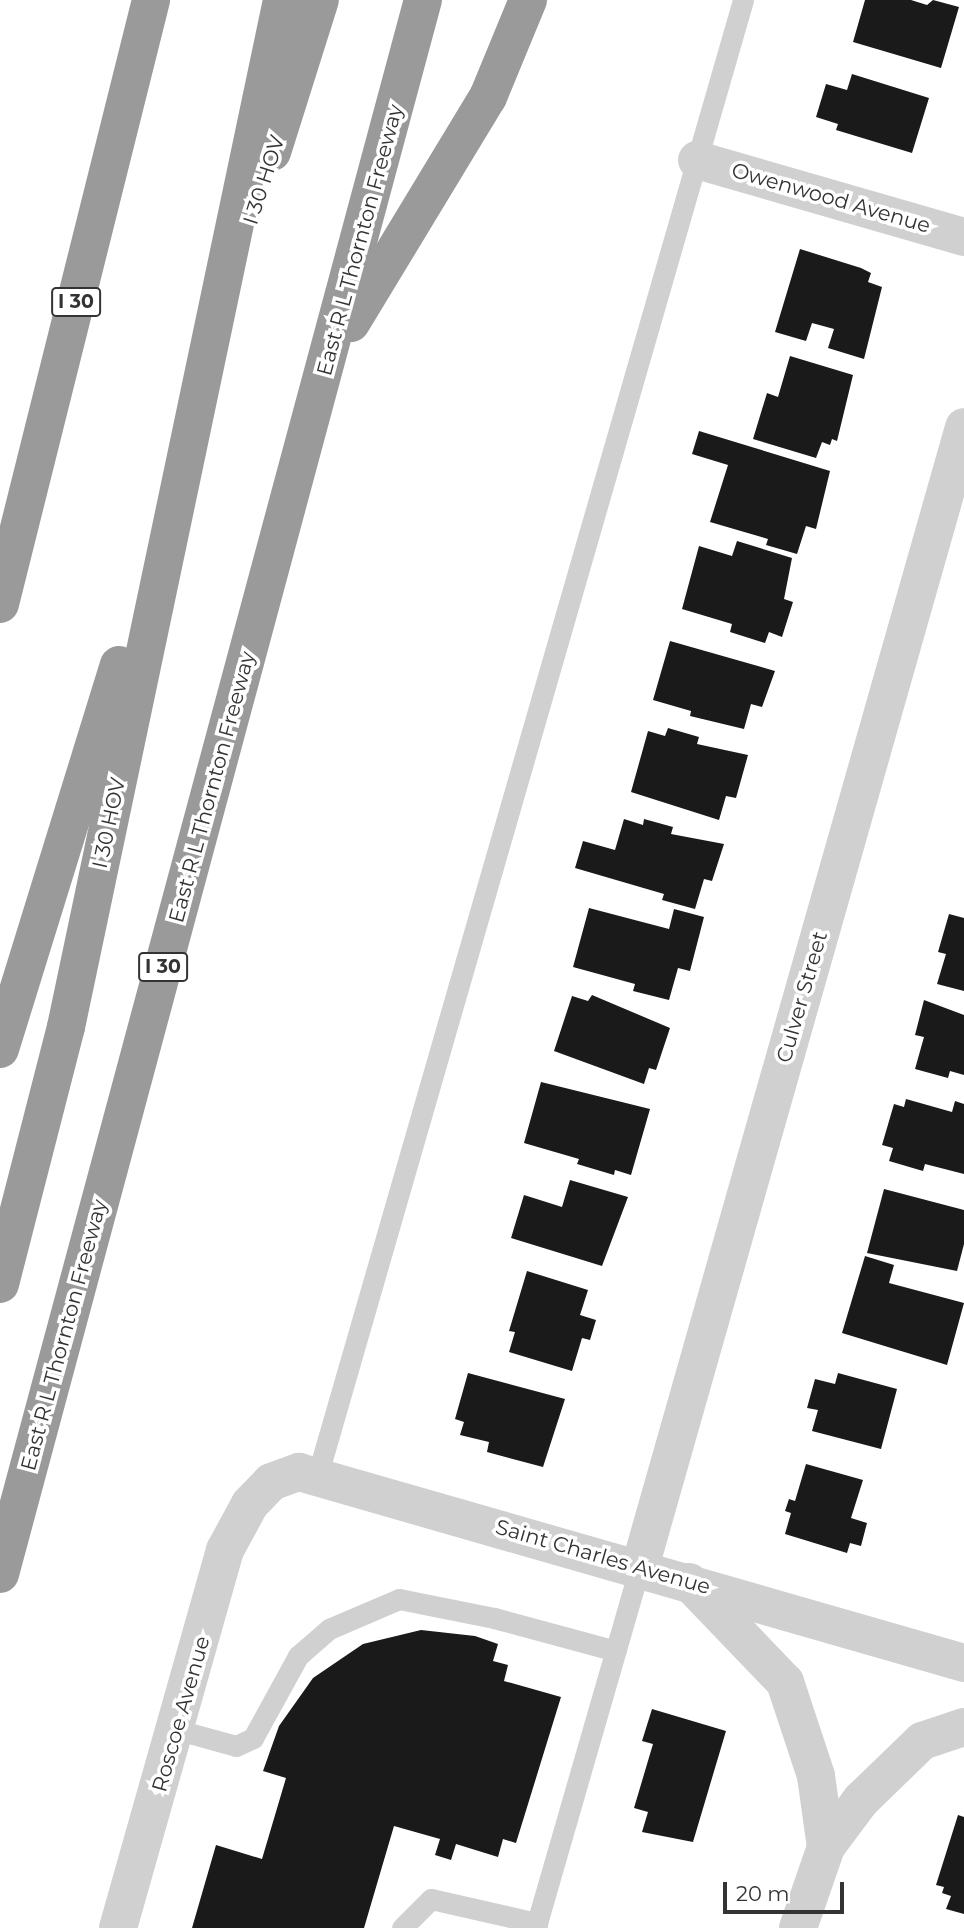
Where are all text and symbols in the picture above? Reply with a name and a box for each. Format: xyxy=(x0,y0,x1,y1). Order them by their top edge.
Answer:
street label: East R L Thornton Freeway xyxy=(312,102,408,378)
street label: I 30 HOV xyxy=(238,132,290,228)
street label: Owenwood Avenue xyxy=(729,158,933,238)
road number: I 30 xyxy=(50,286,102,318)
street label: East R L Thornton Freeway xyxy=(164,649,260,925)
street label: I 30 HOV xyxy=(87,775,131,871)
street label: Culver Street xyxy=(771,928,833,1066)
road number: I 30 xyxy=(137,951,189,982)
street label: East R L Thornton Freeway xyxy=(16,1197,112,1473)
street label: Saint Charles Avenue xyxy=(493,1514,713,1600)
street label: Roscoe Avenue xyxy=(147,1633,215,1795)
scale bar xyxy=(726,1868,847,1912)
text: 20 m xyxy=(736,1881,790,1906)

